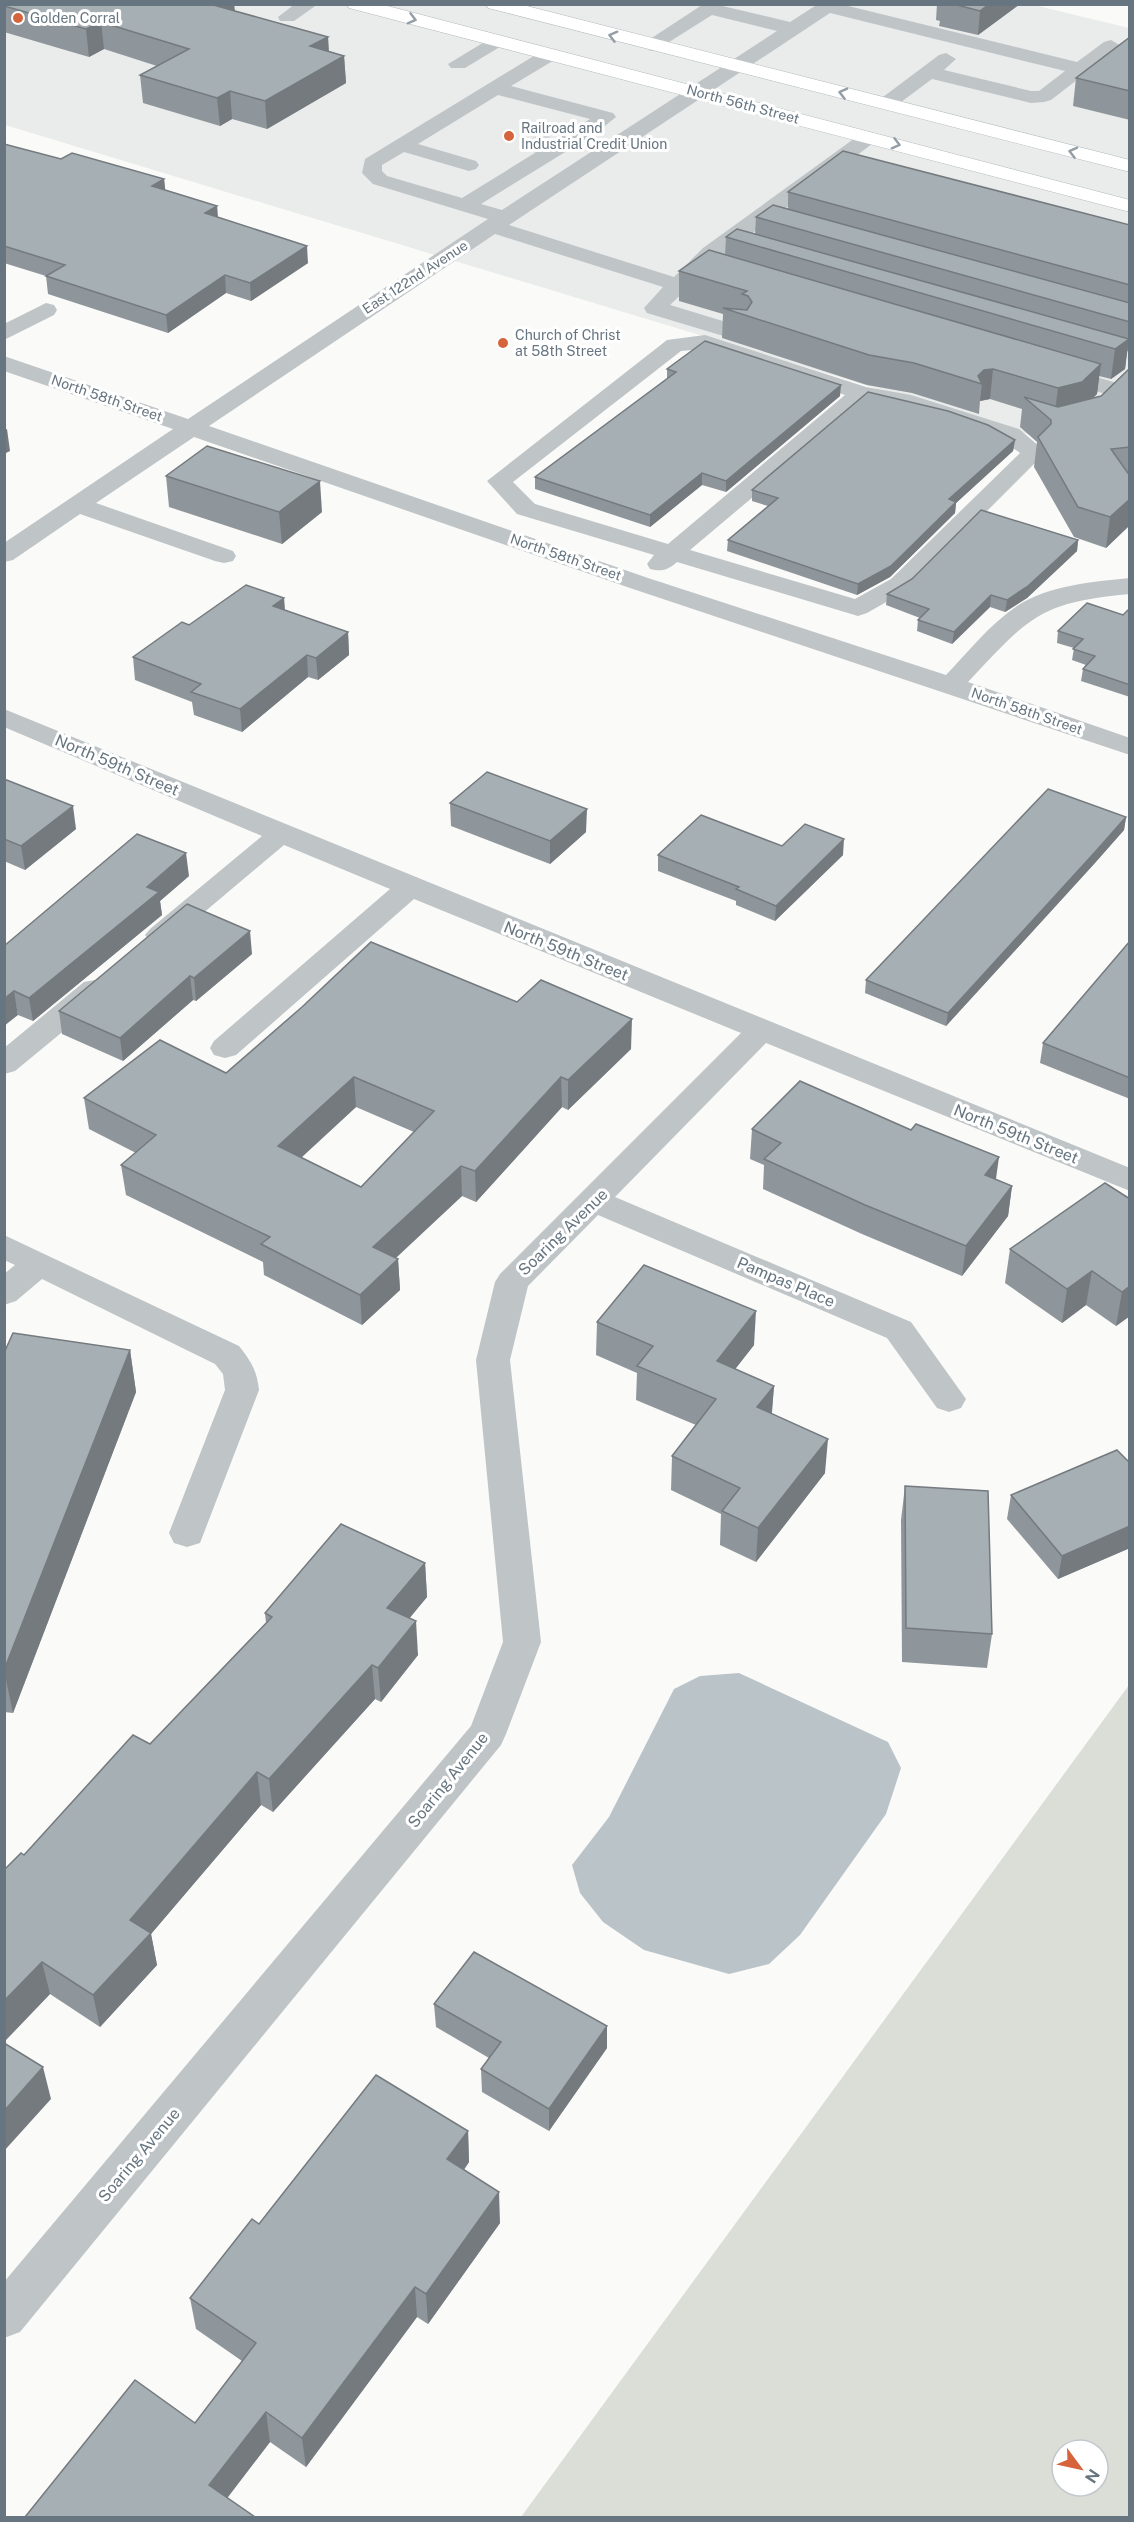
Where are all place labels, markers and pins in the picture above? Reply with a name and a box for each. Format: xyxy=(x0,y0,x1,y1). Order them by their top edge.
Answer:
place label: Golden Corral xyxy=(30,10,120,26)
marker: Golden Corral xyxy=(11,11,25,25)
place label: Railroad and Industrial Credit Union xyxy=(521,120,667,152)
marker: Railroad and Industrial Credit Union xyxy=(502,129,516,143)
place label: Church of Christ at 58th Street xyxy=(515,327,621,359)
marker: Church of Christ at 58th Street xyxy=(496,336,510,350)

